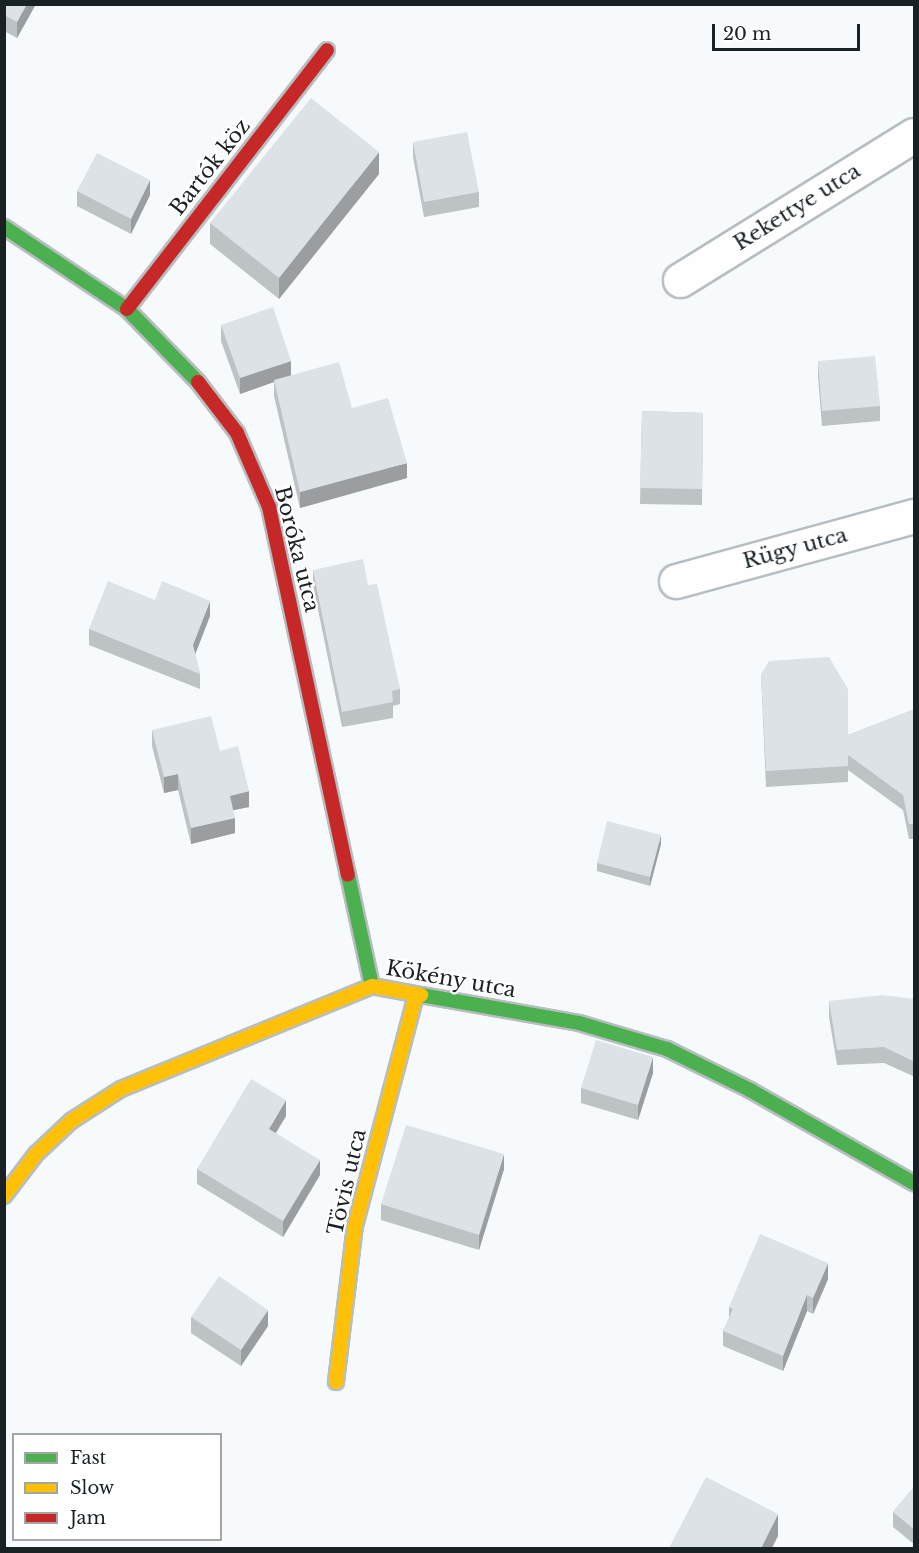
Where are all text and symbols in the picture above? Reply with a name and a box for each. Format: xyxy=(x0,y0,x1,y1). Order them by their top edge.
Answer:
scale bar xyxy=(715,12,864,50)
text: 20 m xyxy=(723,23,771,45)
street label: Bartók köz xyxy=(164,114,256,220)
street label: Rekettye utca xyxy=(729,158,865,256)
street label: Boróka utca xyxy=(269,483,325,615)
street label: Rügy utca xyxy=(740,522,850,574)
street label: Kökény utca xyxy=(384,955,518,1003)
street label: Tövis utca xyxy=(323,1126,371,1238)
legend xyxy=(12,1433,222,1541)
text: Fast xyxy=(70,1447,106,1469)
text: Slow xyxy=(70,1477,114,1499)
text: Jam xyxy=(70,1507,106,1529)

